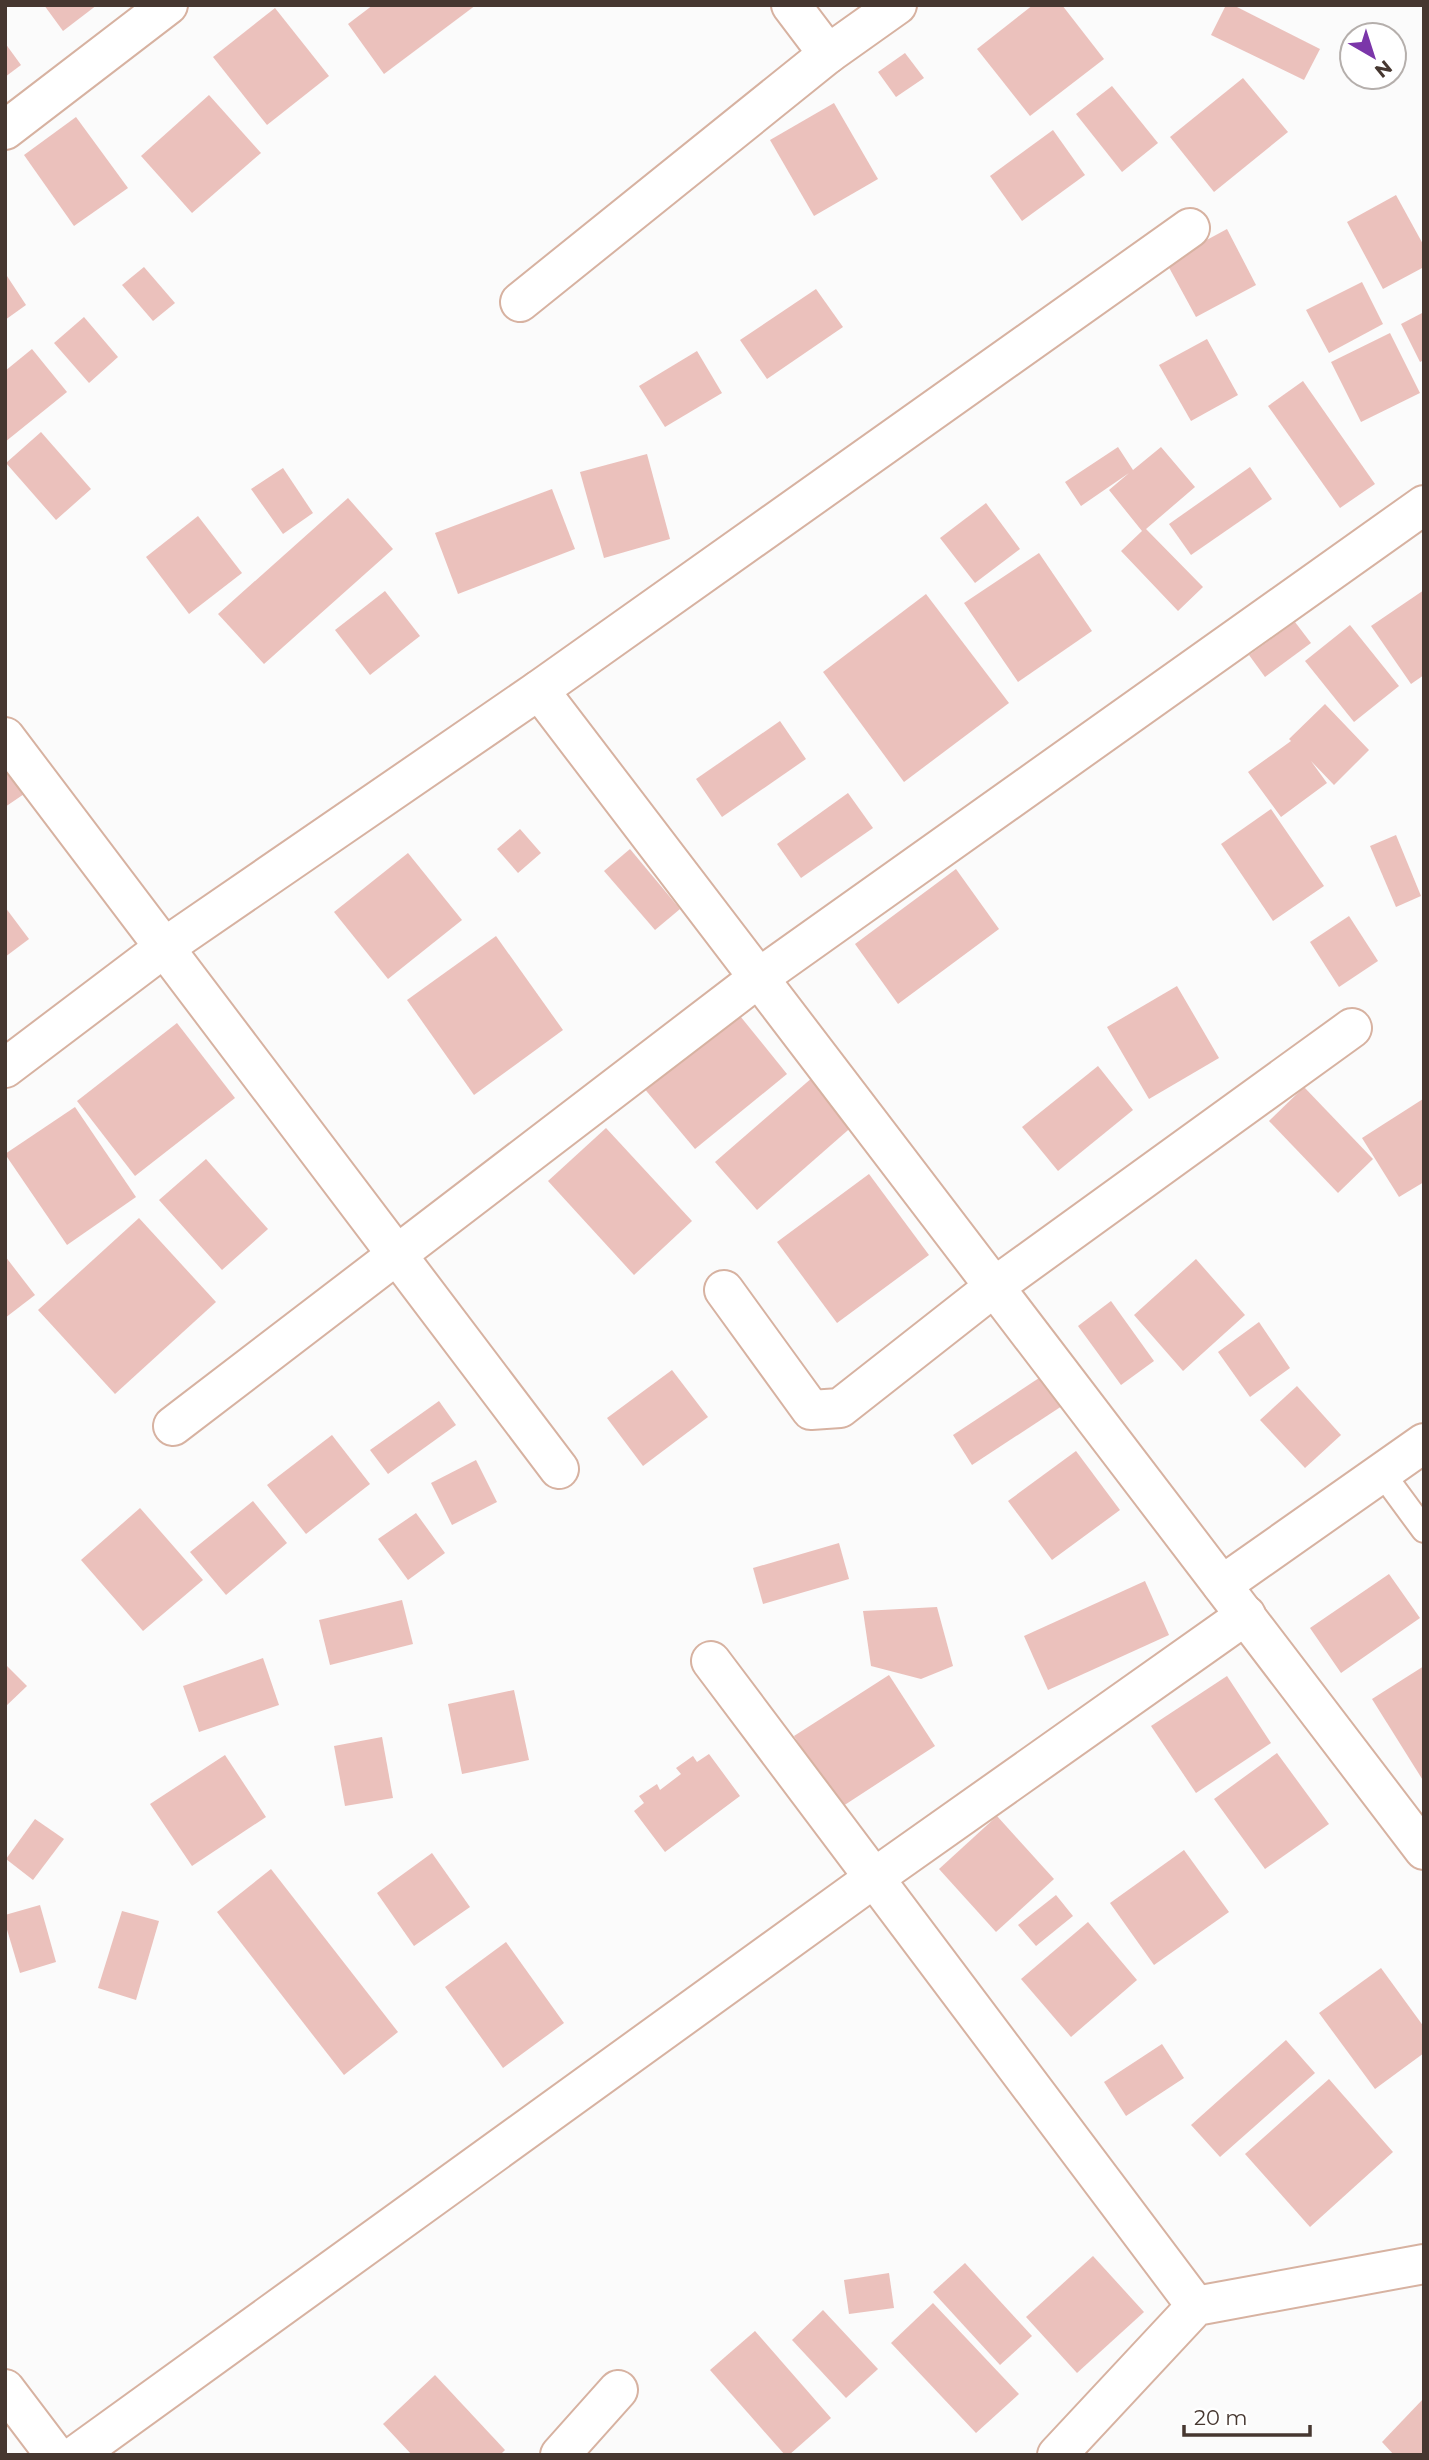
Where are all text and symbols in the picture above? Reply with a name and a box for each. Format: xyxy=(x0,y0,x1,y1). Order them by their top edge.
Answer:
north arrow xyxy=(1338,21,1408,91)
text: N xyxy=(1370,55,1397,83)
scale bar xyxy=(1184,2394,1310,2438)
text: 20 m xyxy=(1194,2405,1248,2430)

